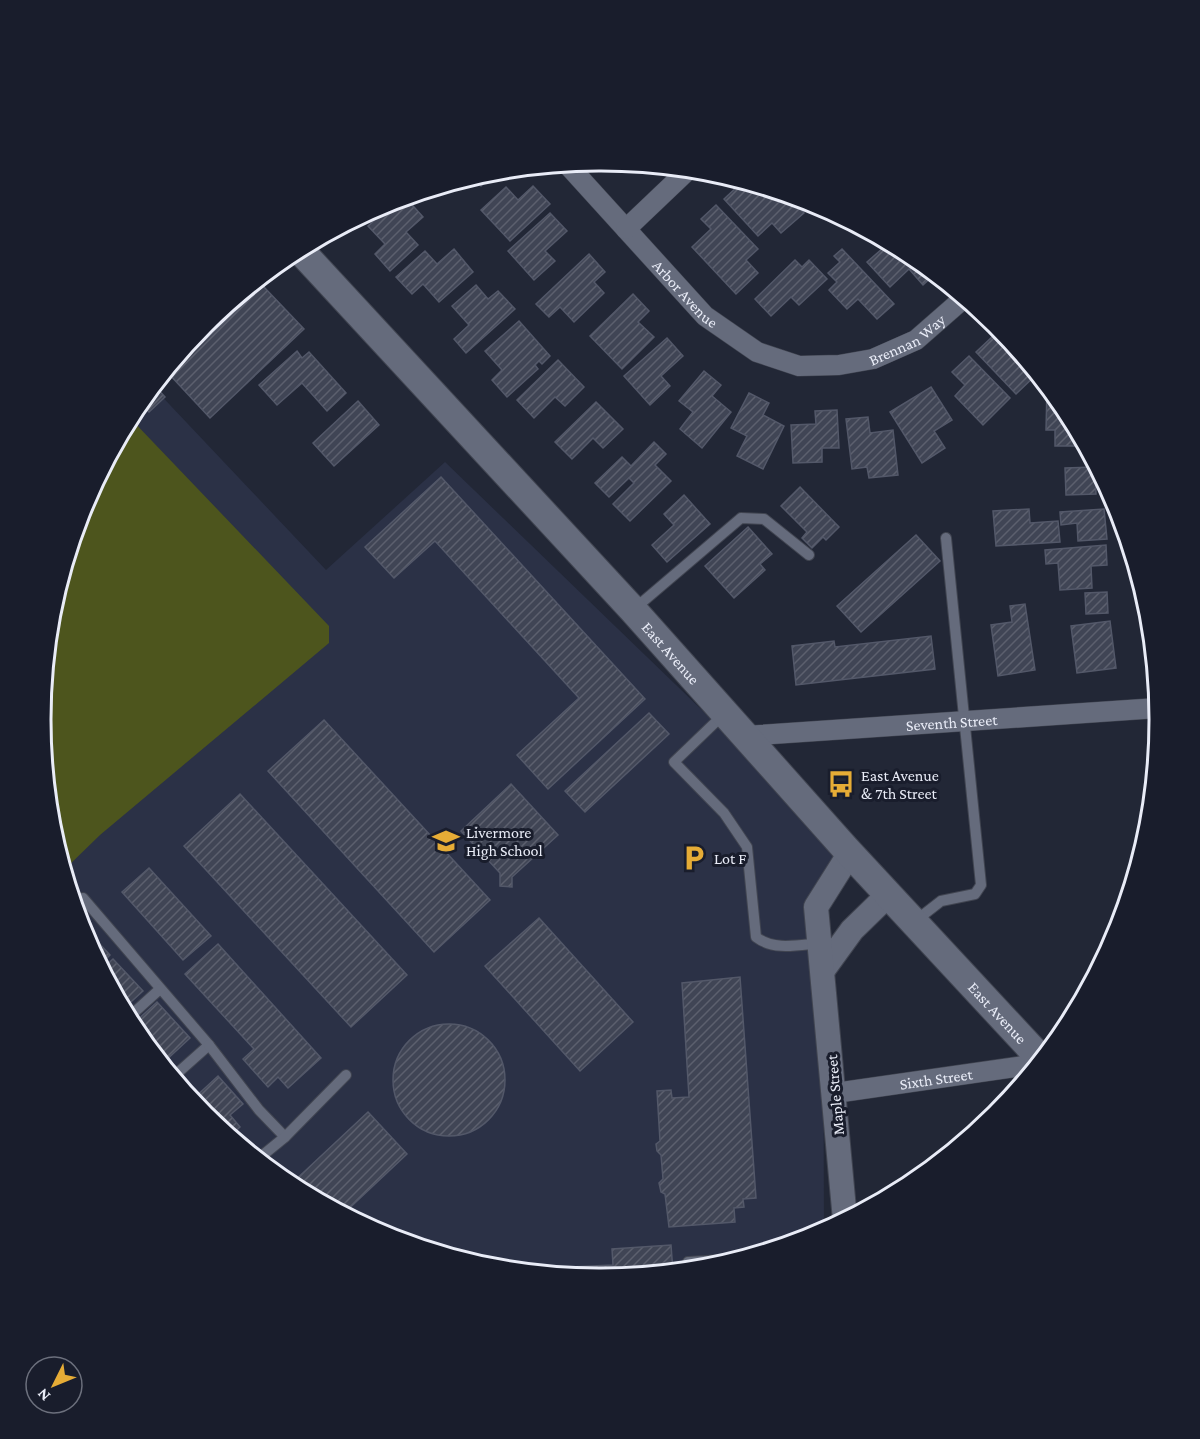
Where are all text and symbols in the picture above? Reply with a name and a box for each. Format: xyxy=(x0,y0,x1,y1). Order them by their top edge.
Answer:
street label: Arbor Avenue xyxy=(650,256,721,331)
street label: Brennan Way xyxy=(866,310,949,368)
street label: East Avenue xyxy=(639,618,703,687)
street label: Seventh Street xyxy=(905,710,999,734)
place label: East Avenue & 7th Street xyxy=(861,767,939,802)
bus stop icon: East Avenue & 7th Street xyxy=(826,769,856,799)
place label: Livermore High School xyxy=(466,824,543,860)
school or university icon: Livermore High School xyxy=(431,826,461,856)
parking icon: Lot F xyxy=(679,843,709,873)
place label: Lot F xyxy=(714,850,746,867)
street label: East Avenue xyxy=(965,978,1030,1047)
street label: Maple Street xyxy=(823,1053,848,1136)
street label: Sixth Street xyxy=(898,1065,974,1092)
north arrow xyxy=(24,1355,84,1415)
text: N xyxy=(33,1385,53,1405)

